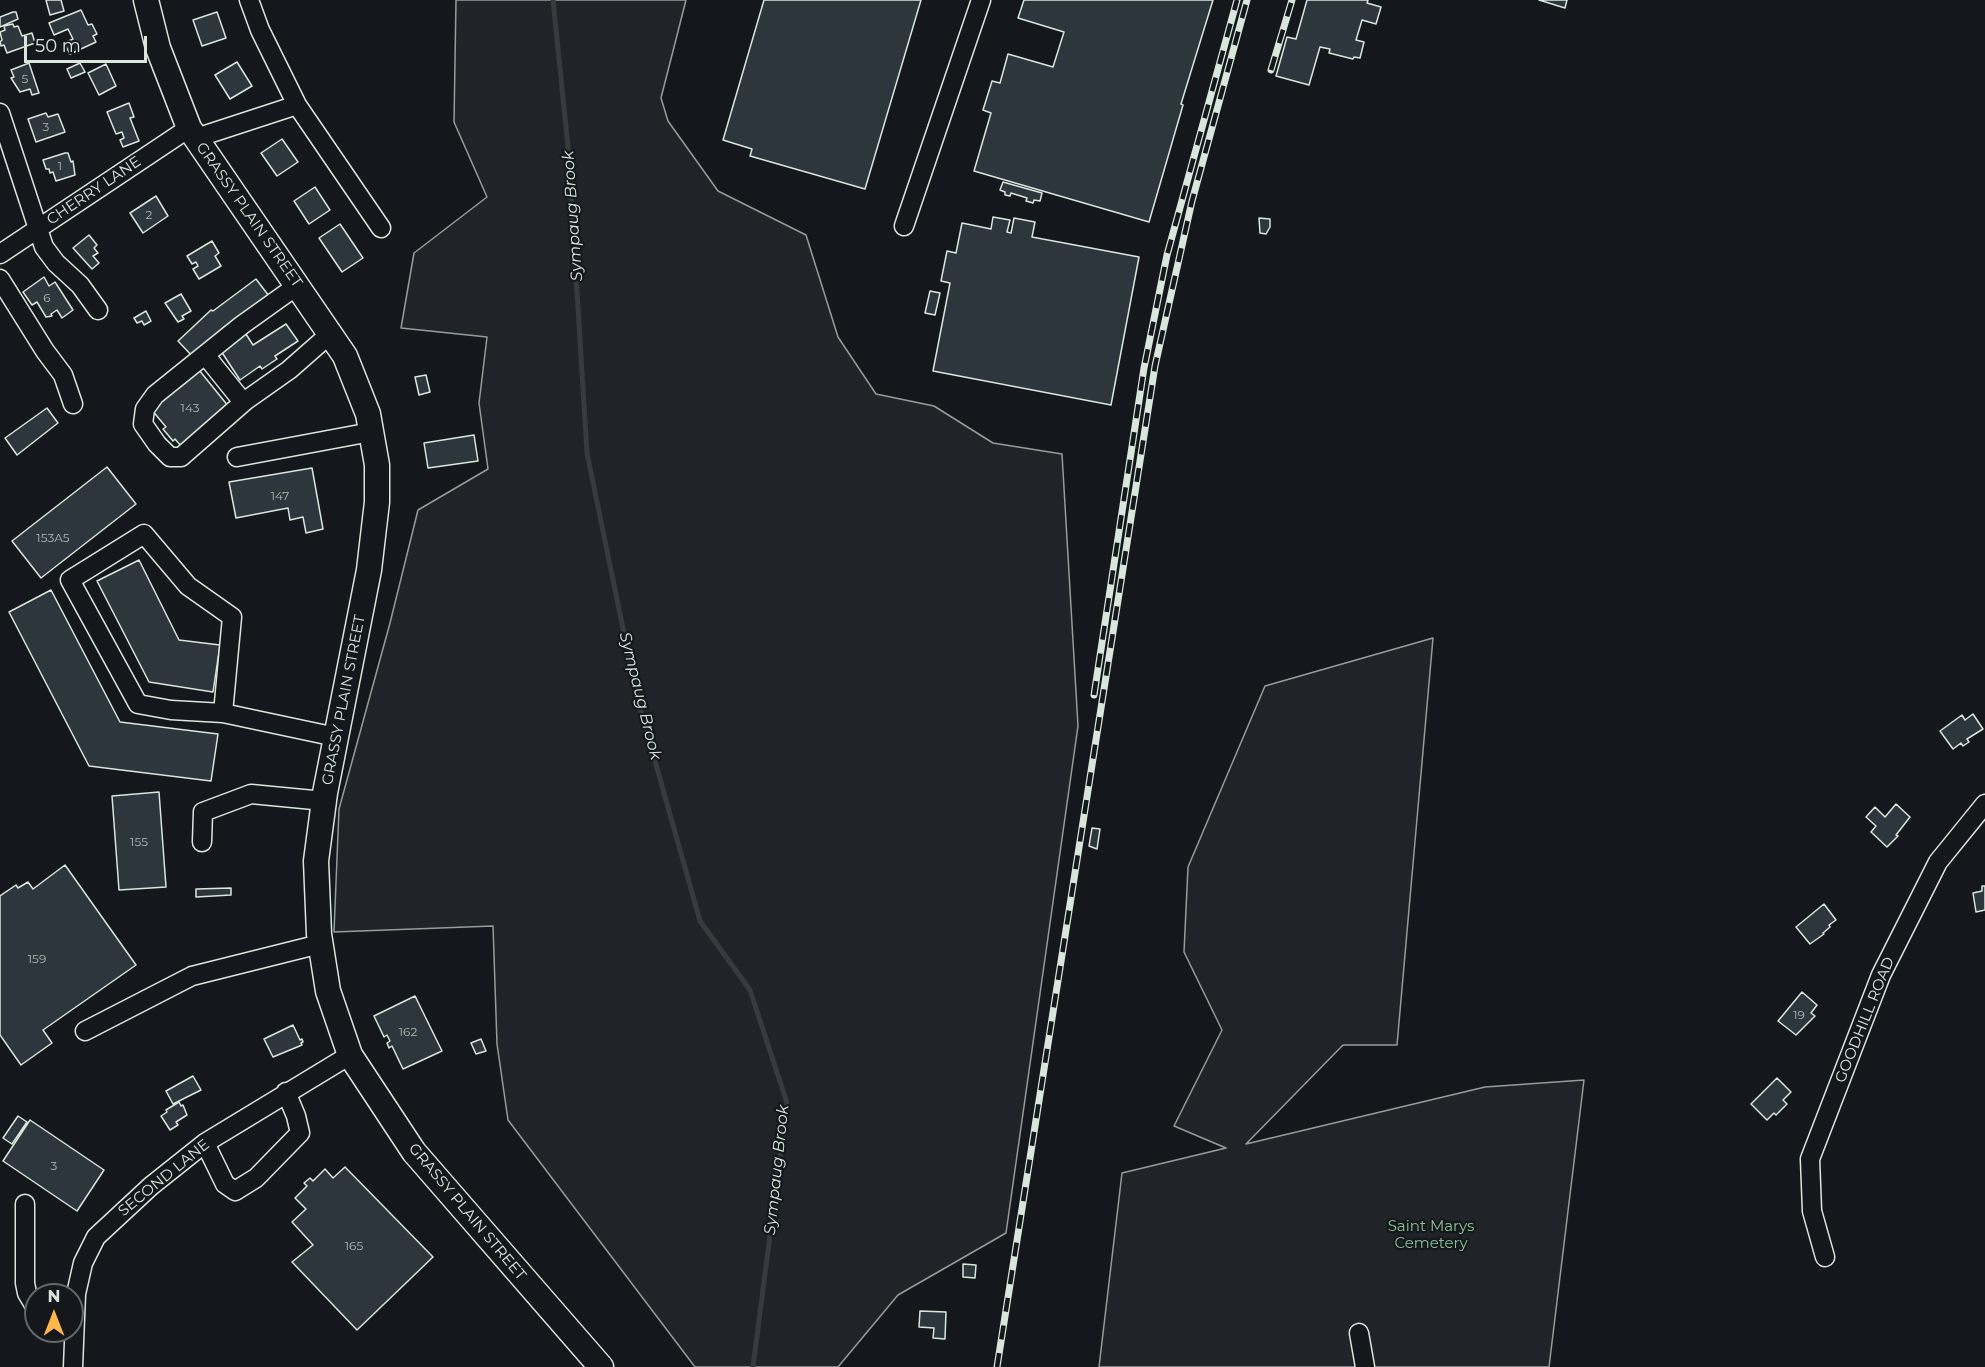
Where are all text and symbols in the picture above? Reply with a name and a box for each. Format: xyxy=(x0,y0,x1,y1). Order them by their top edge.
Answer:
scale bar xyxy=(27,24,150,62)
text: 50 m xyxy=(35,35,81,57)
house number: 5 xyxy=(22,72,28,86)
house number: 3 xyxy=(43,120,49,134)
street label: GRASSY PLAIN STREET xyxy=(192,139,306,291)
water label: Sympaug Brook xyxy=(559,150,587,282)
street label: CHERRY LANE xyxy=(44,153,144,229)
house number: 1 xyxy=(58,159,62,173)
house number: 2 xyxy=(146,208,152,222)
house number: 6 xyxy=(43,291,51,305)
house number: 143 xyxy=(181,401,199,415)
house number: 147 xyxy=(271,489,289,503)
house number: 153A5 xyxy=(36,531,70,545)
street label: GRASSY PLAIN STREET xyxy=(319,613,369,787)
water label: Sympaug Brook xyxy=(615,630,665,762)
house number: 155 xyxy=(130,835,148,849)
house number: 159 xyxy=(28,952,46,966)
street label: GOODHILL ROAD xyxy=(1832,955,1898,1085)
house number: 19 xyxy=(1793,1008,1805,1022)
house number: 162 xyxy=(399,1025,417,1039)
water label: Sympaug Brook xyxy=(761,1104,793,1236)
street label: SECOND LANE xyxy=(115,1136,213,1220)
street label: GRASSY PLAIN STREET xyxy=(405,1140,529,1284)
house number: 3 xyxy=(51,1159,57,1173)
park label: Saint Marys Cemetery xyxy=(1388,1218,1474,1253)
house number: 165 xyxy=(345,1239,363,1253)
north arrow xyxy=(24,1283,84,1343)
text: N xyxy=(48,1287,60,1306)

